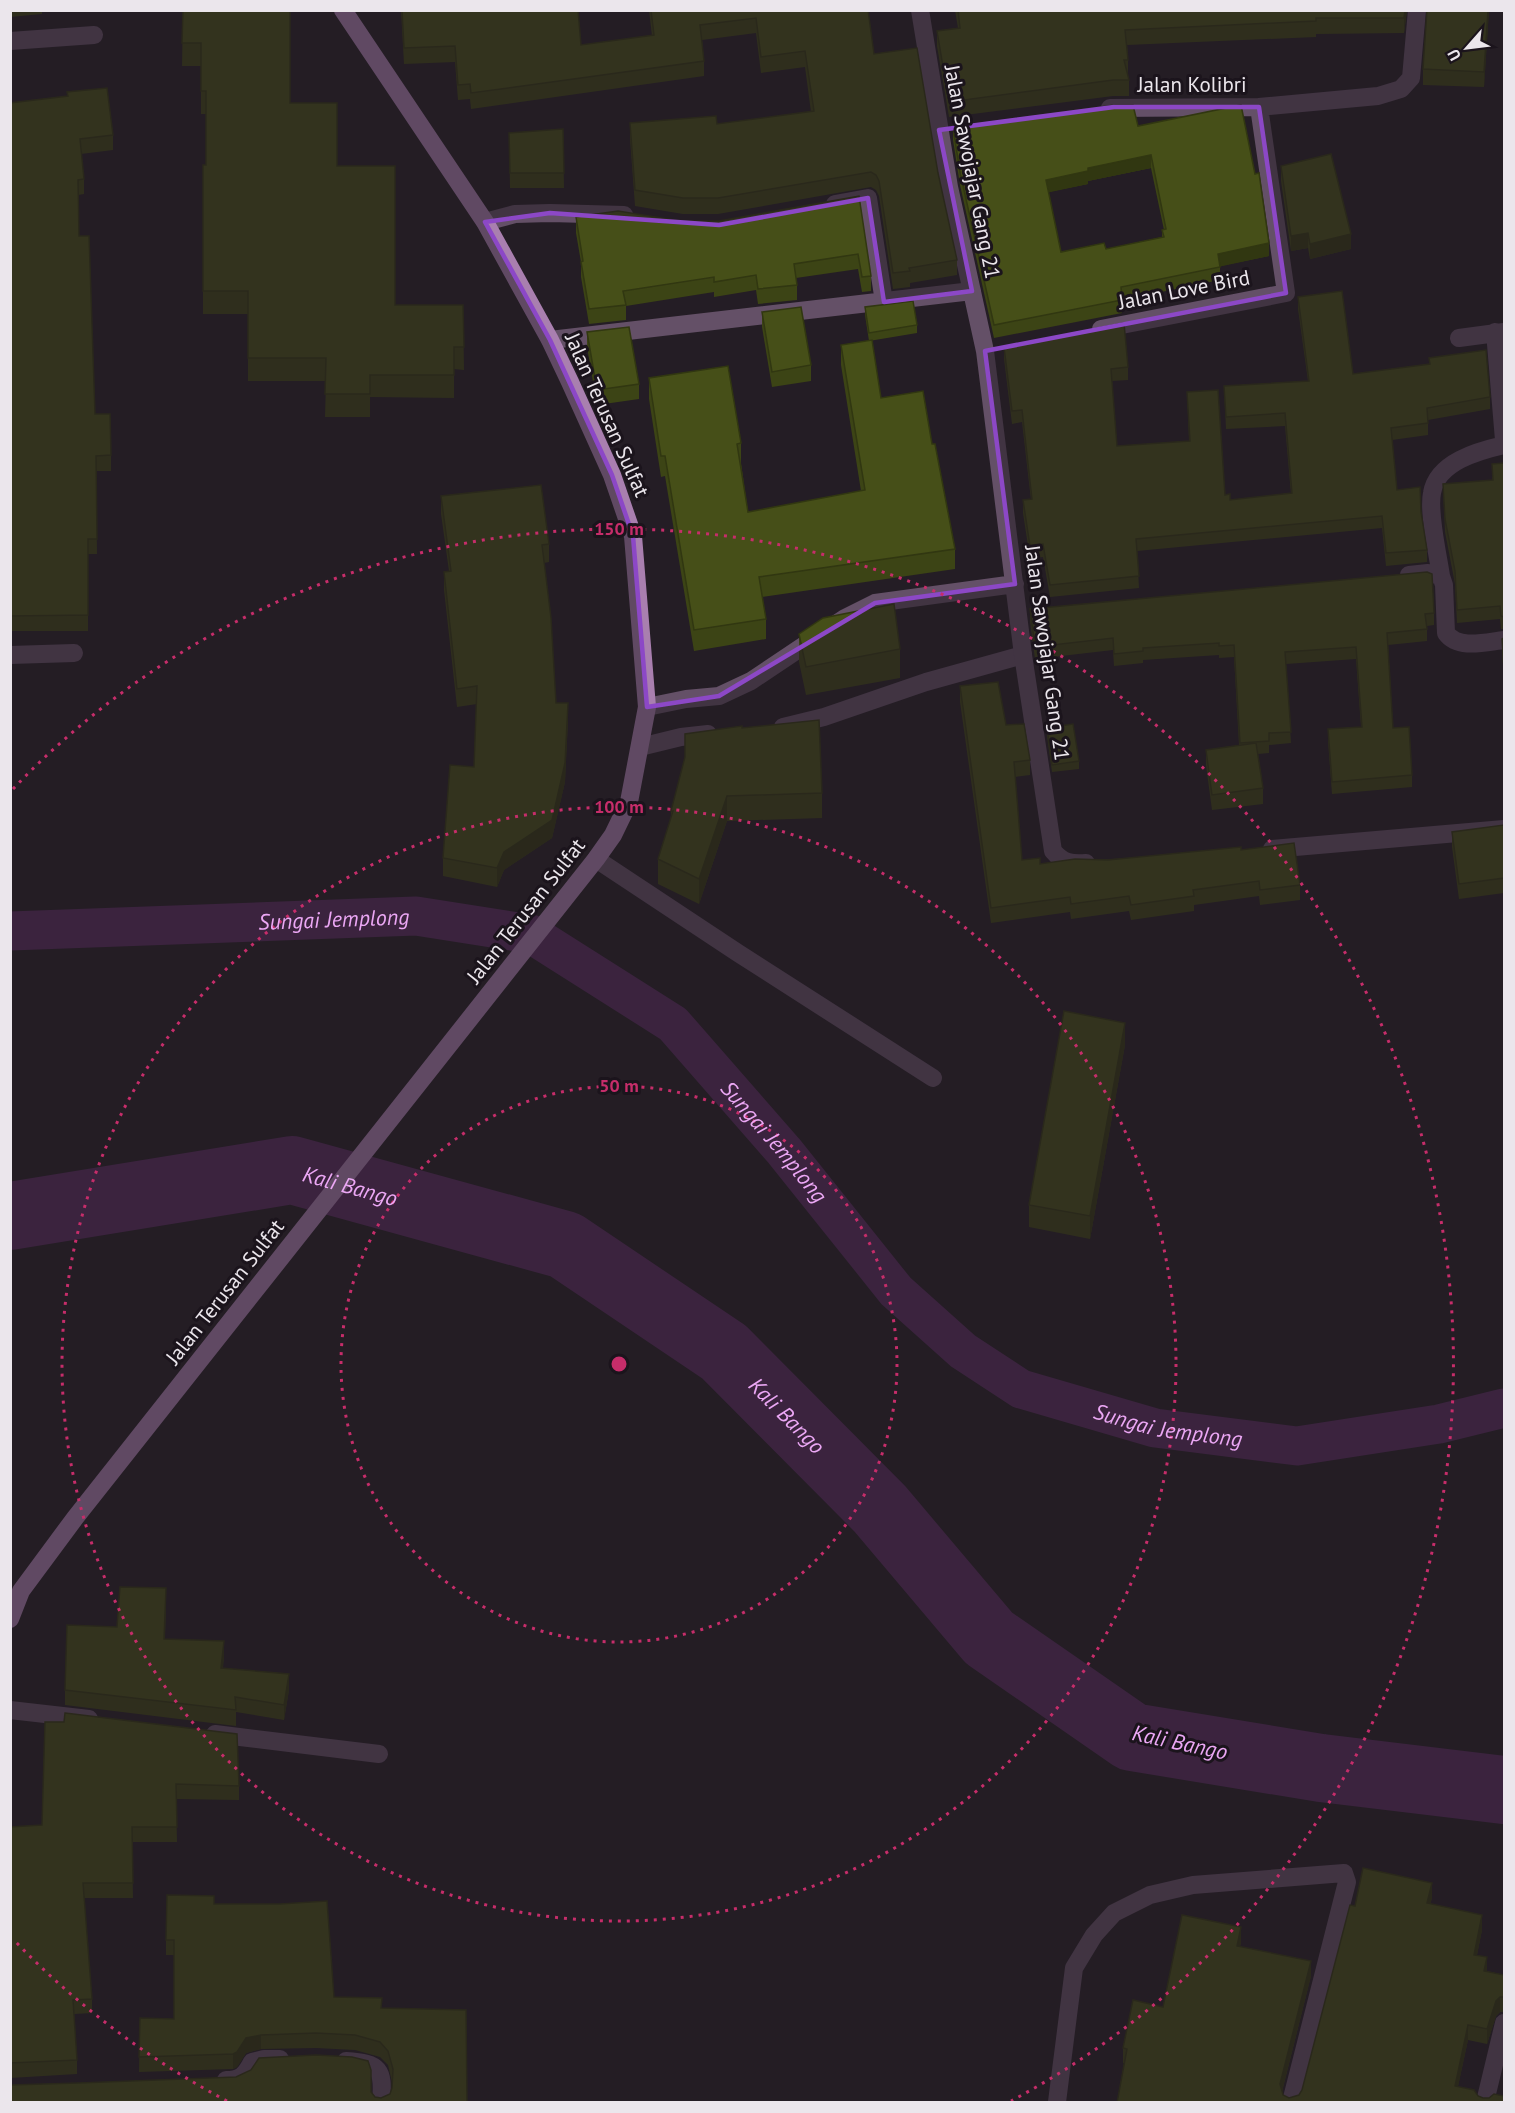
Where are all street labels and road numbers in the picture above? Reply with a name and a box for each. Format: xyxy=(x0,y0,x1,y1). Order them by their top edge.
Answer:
street label: Jalan Sawojajar Gang 21 xyxy=(938,62,1006,281)
street label: Jalan Kolibri xyxy=(1136,71,1247,98)
street label: Jalan Love Bird xyxy=(1115,264,1252,316)
street label: Jalan Terusan Sulfat xyxy=(559,328,656,501)
street label: Jalan Sawojajar Gang 21 xyxy=(1019,542,1076,763)
street label: Jalan Terusan Sulfat xyxy=(460,833,591,989)
street label: Jalan Terusan Sulfat xyxy=(159,1214,290,1370)

